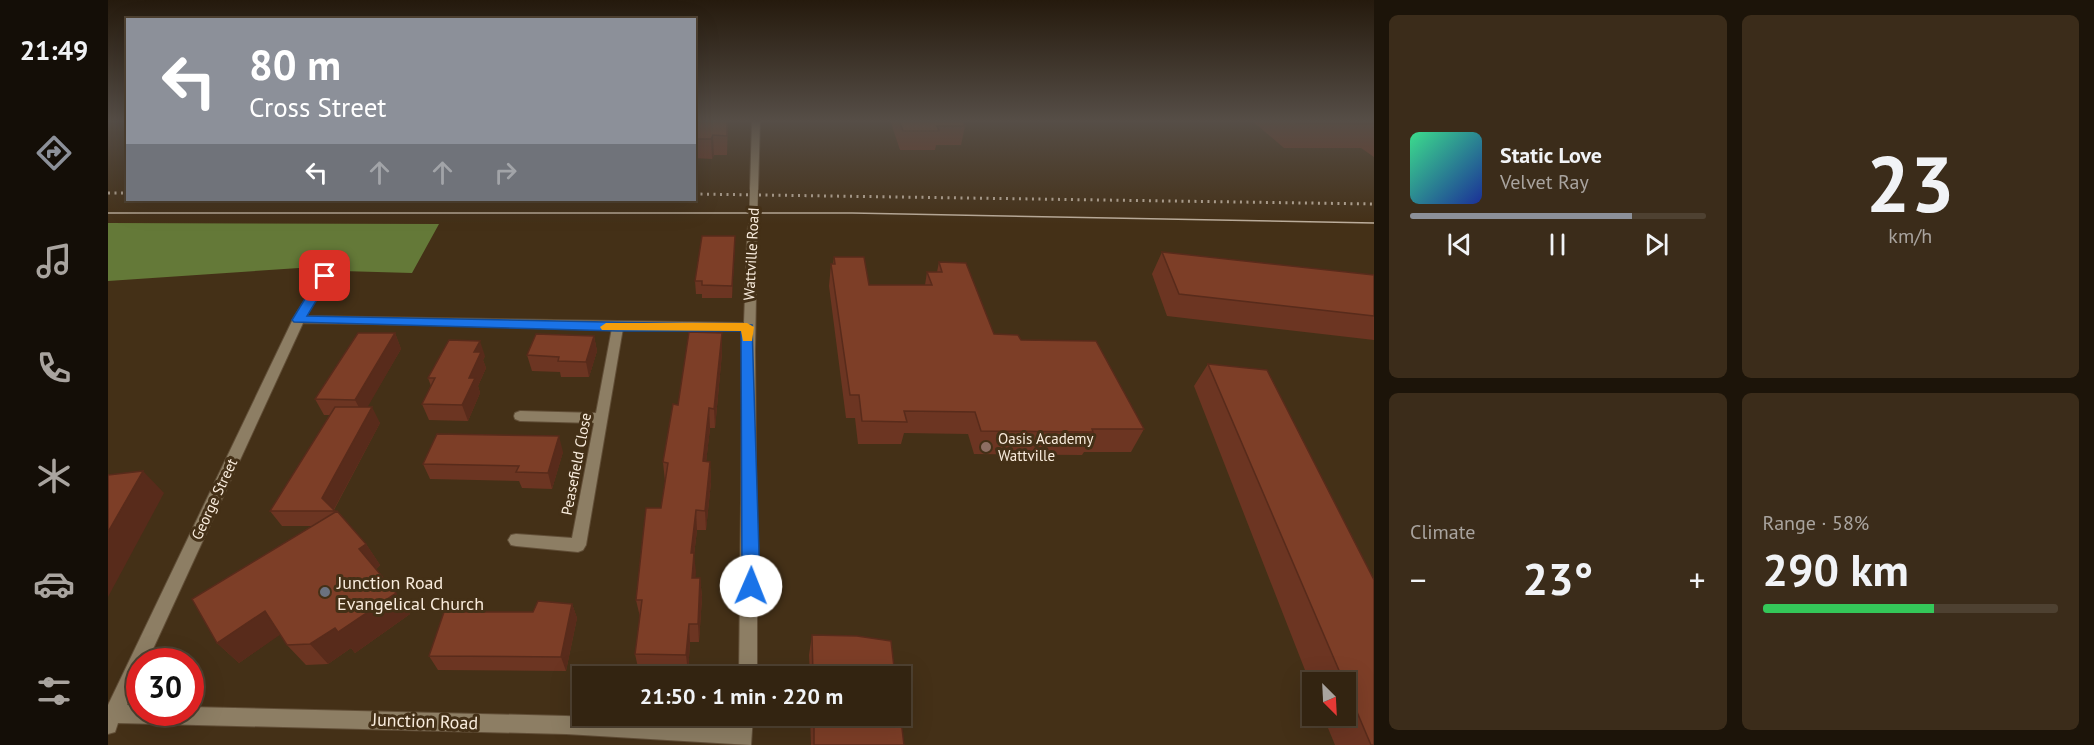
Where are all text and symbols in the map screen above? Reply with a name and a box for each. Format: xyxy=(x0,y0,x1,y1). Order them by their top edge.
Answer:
text: 21:49 xyxy=(20,33,88,67)
text: 80 m xyxy=(249,37,341,92)
icon: left xyxy=(150,42,228,120)
text: Cross Street xyxy=(249,90,387,124)
icon: directions xyxy=(33,132,75,174)
text: 23 xyxy=(1866,133,1954,234)
text: Static Love xyxy=(1500,141,1602,169)
icon: left xyxy=(300,156,333,189)
icon: ahead xyxy=(363,156,396,189)
icon: ahead xyxy=(426,156,459,189)
icon: right xyxy=(489,156,522,189)
text: Velvet Ray xyxy=(1500,169,1589,195)
street label: Wattville Road xyxy=(739,207,763,301)
text: km/h xyxy=(1888,223,1932,249)
icon: previous xyxy=(1443,228,1476,261)
icon: pause xyxy=(1541,228,1574,261)
icon: next xyxy=(1640,228,1673,261)
icon: music xyxy=(33,240,75,282)
pin xyxy=(299,250,350,301)
icon: arrive xyxy=(308,259,341,292)
icon: phone xyxy=(33,347,75,389)
street label: Peasefield Close xyxy=(557,411,595,517)
place label: Oasis Academy Wattville xyxy=(998,429,1094,465)
marker: Oasis Academy Wattville xyxy=(979,440,993,454)
icon: climate xyxy=(33,455,75,497)
street label: George Street xyxy=(187,455,241,543)
text: Range · 58% xyxy=(1763,510,1869,536)
text: Climate xyxy=(1410,519,1476,545)
text: 290 km xyxy=(1763,540,1909,598)
text: 23° xyxy=(1522,549,1593,607)
position arrow xyxy=(719,554,783,618)
text: − xyxy=(1410,558,1427,601)
text: + xyxy=(1689,558,1705,601)
icon: car xyxy=(33,563,75,605)
place label: Junction Road Evangelical Church xyxy=(336,571,484,615)
marker: Junction Road Evangelical Church xyxy=(318,585,332,599)
speed limit sign: 30 xyxy=(126,648,204,726)
icon: filters xyxy=(33,670,75,712)
north arrow xyxy=(1302,672,1356,726)
map controls xyxy=(1302,672,1356,726)
text: 21:50 · 1 min · 220 m xyxy=(640,682,843,710)
street label: Junction Road xyxy=(371,708,478,734)

